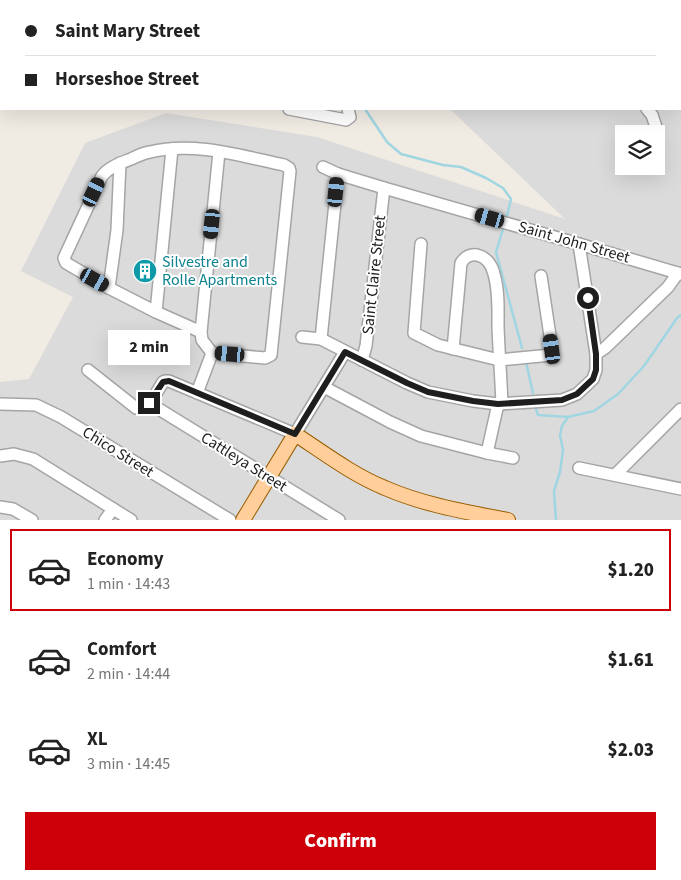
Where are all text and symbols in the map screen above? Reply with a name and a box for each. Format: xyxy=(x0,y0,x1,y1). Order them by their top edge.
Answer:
text: Saint Mary Street xyxy=(55,18,200,45)
text: Horseshoe Street xyxy=(55,66,199,93)
map controls xyxy=(615,125,665,175)
button: layers xyxy=(615,125,665,175)
car xyxy=(80,175,107,209)
car xyxy=(326,176,345,208)
car xyxy=(473,207,506,229)
car xyxy=(202,208,221,240)
street label: Saint Claire Street xyxy=(357,214,391,336)
street label: Saint John Street xyxy=(516,216,633,269)
place label: Silvestre and Rolle Apartments xyxy=(162,251,277,291)
building icon: Silvestre and Rolle Apartments xyxy=(132,258,158,284)
car xyxy=(78,266,111,294)
route start xyxy=(577,287,599,309)
callout: 2 min xyxy=(108,330,190,366)
car xyxy=(542,333,561,365)
text: 2 min xyxy=(129,336,169,358)
car xyxy=(214,345,245,363)
route end xyxy=(138,392,160,414)
street label: Chico Street xyxy=(78,421,159,483)
street label: Cattleya Street xyxy=(197,427,292,498)
text: Economy xyxy=(87,546,164,573)
icon: car xyxy=(27,548,72,593)
text: $1.20 xyxy=(608,557,654,584)
text: 1 min · 14:43 xyxy=(87,573,170,595)
text: Comfort xyxy=(87,636,157,663)
icon: car xyxy=(27,638,72,683)
text: $1.61 xyxy=(608,647,654,674)
text: 2 min · 14:44 xyxy=(87,663,170,685)
text: XL xyxy=(87,726,108,753)
icon: car xyxy=(27,728,72,773)
text: $2.03 xyxy=(608,737,654,764)
text: 3 min · 14:45 xyxy=(87,753,170,775)
button: Confirm xyxy=(25,812,656,870)

